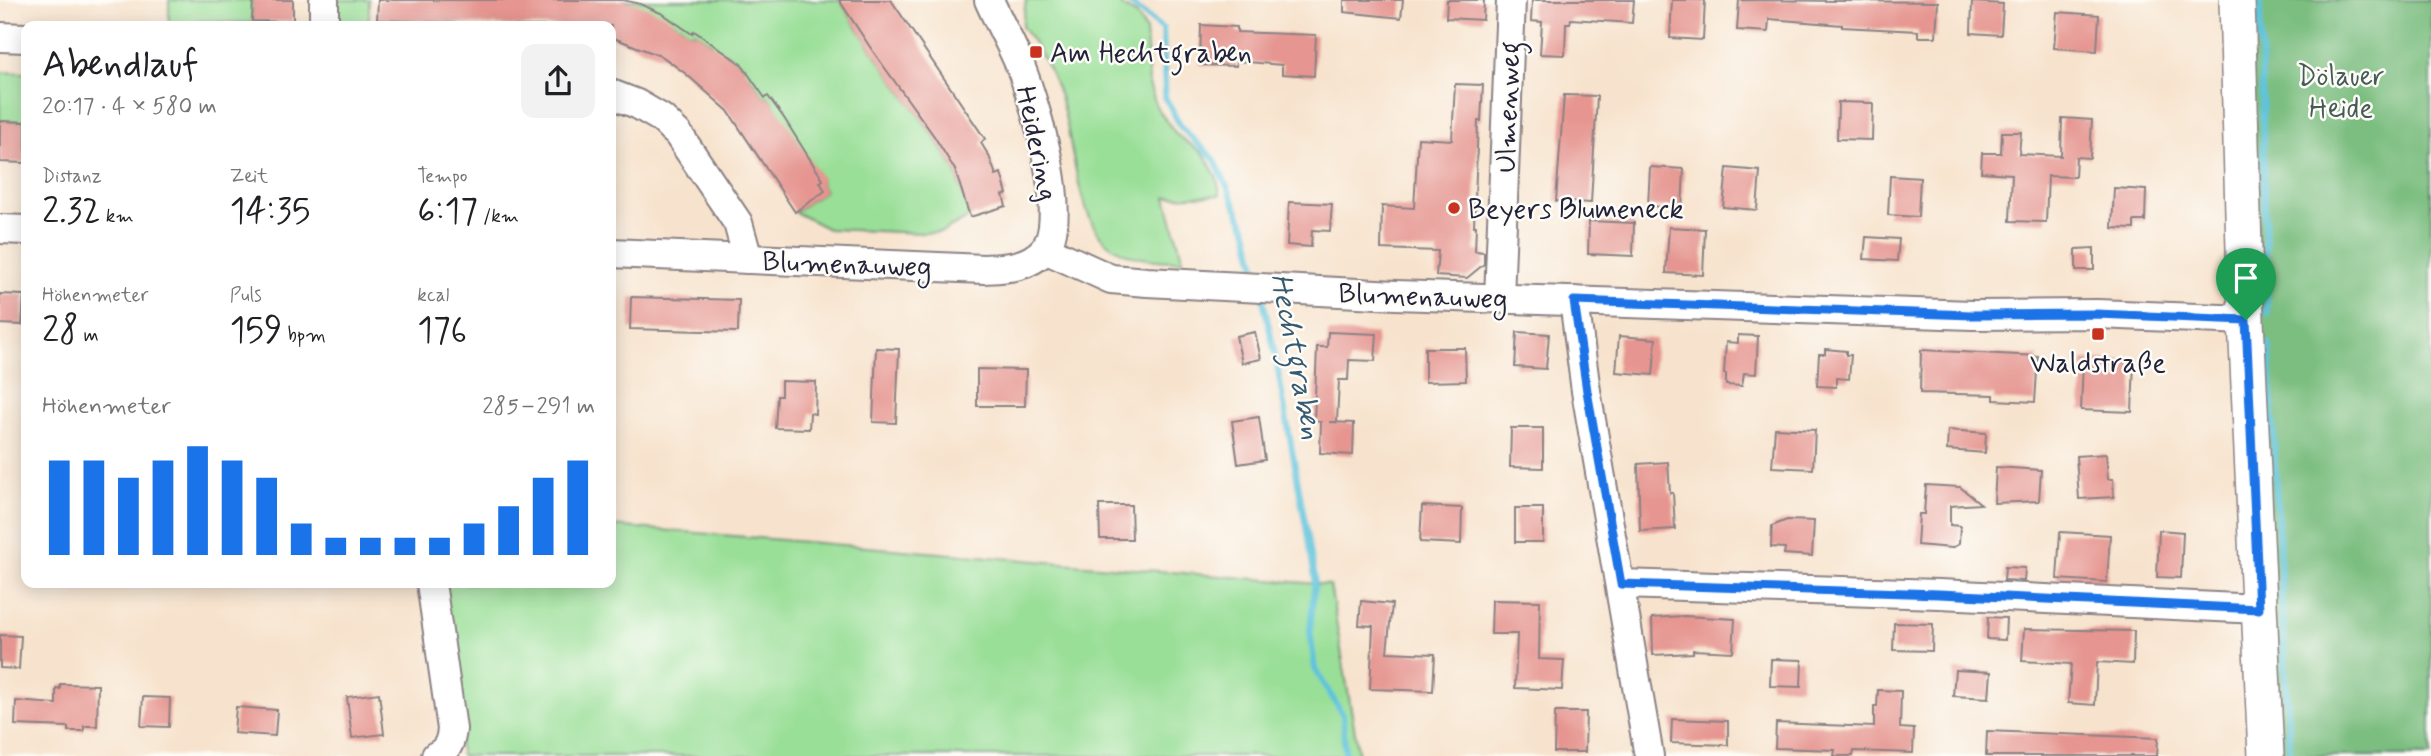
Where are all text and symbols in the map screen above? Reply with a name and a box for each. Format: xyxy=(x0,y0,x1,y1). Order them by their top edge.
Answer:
place label: Am Hechtgraben xyxy=(1050,36,1252,76)
street label: Ulmenweg xyxy=(1489,40,1533,174)
text: Abendlauf xyxy=(42,41,199,90)
button: share xyxy=(521,44,595,118)
marker: Am Hechtgraben xyxy=(1028,44,1044,60)
park label: Dölauer Heide xyxy=(2297,59,2385,128)
street label: Heidering xyxy=(1005,83,1066,204)
text: 20:17 · 4 × 580 m xyxy=(42,92,217,122)
text: Distanz xyxy=(42,164,102,189)
text: Zeit xyxy=(230,164,268,189)
text: Tempo xyxy=(417,164,468,189)
text: 2.32 xyxy=(42,189,101,235)
text: 14:35 xyxy=(230,189,310,235)
text: 6:17 xyxy=(417,189,478,235)
place label: Beyers Blumeneck xyxy=(1468,192,1684,229)
marker: Beyers Blumeneck xyxy=(1446,200,1462,216)
text: km xyxy=(101,204,134,229)
text: /km xyxy=(478,204,519,229)
street label: Blumenauweg xyxy=(762,244,932,289)
pin xyxy=(2216,248,2276,320)
icon: arrive xyxy=(2227,259,2265,297)
water label: Hechtgraben xyxy=(1256,270,1331,443)
street label: Blumenauweg xyxy=(1338,276,1508,321)
text: Höhenmeter xyxy=(42,283,148,308)
text: Puls xyxy=(230,283,262,308)
text: kcal xyxy=(417,283,449,308)
text: 28 xyxy=(42,308,78,354)
text: 159 xyxy=(230,308,282,354)
text: 176 xyxy=(417,308,467,354)
text: m xyxy=(78,323,99,348)
text: bpm xyxy=(282,323,326,348)
marker: Waldstraße xyxy=(2090,326,2106,342)
place label: Waldstraße xyxy=(2030,346,2166,383)
text: Höhenmeter xyxy=(42,392,171,422)
text: 285–291 m xyxy=(482,392,595,422)

